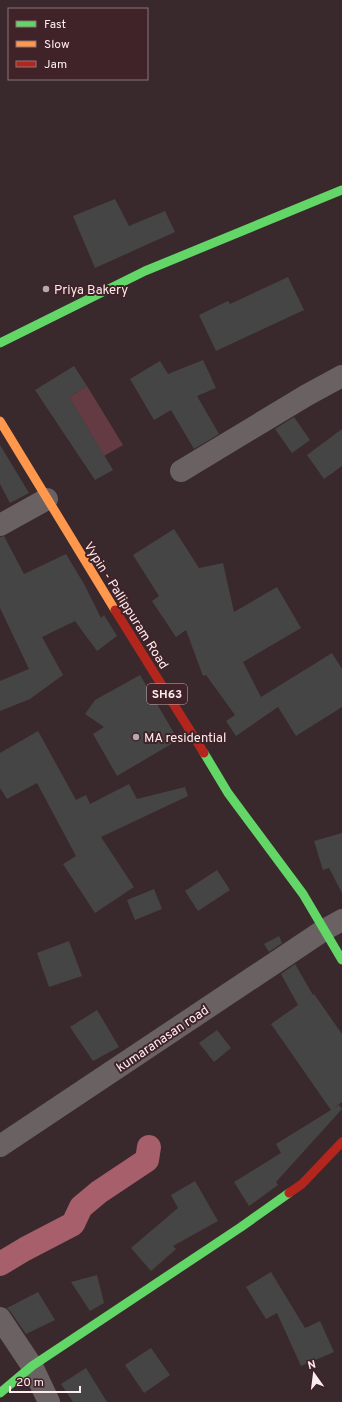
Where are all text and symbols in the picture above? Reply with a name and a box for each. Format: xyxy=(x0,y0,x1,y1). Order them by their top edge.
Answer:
legend xyxy=(8,8,148,80)
text: Fast xyxy=(44,17,66,33)
text: Slow xyxy=(44,37,70,53)
text: Jam xyxy=(44,57,67,73)
place label: Priya Bakery xyxy=(54,283,128,299)
marker: Priya Bakery xyxy=(41,284,51,294)
street label: Vypin - Pallippuram Road xyxy=(80,539,171,673)
road number: SH63 xyxy=(147,684,187,704)
place label: MA residential xyxy=(144,731,226,747)
marker: MA residential xyxy=(131,732,141,742)
street label: kumaranasan road xyxy=(114,1003,212,1077)
north arrow xyxy=(294,1354,334,1394)
text: N xyxy=(306,1358,317,1373)
scale bar xyxy=(10,1368,80,1394)
text: 20 m xyxy=(16,1375,44,1391)

